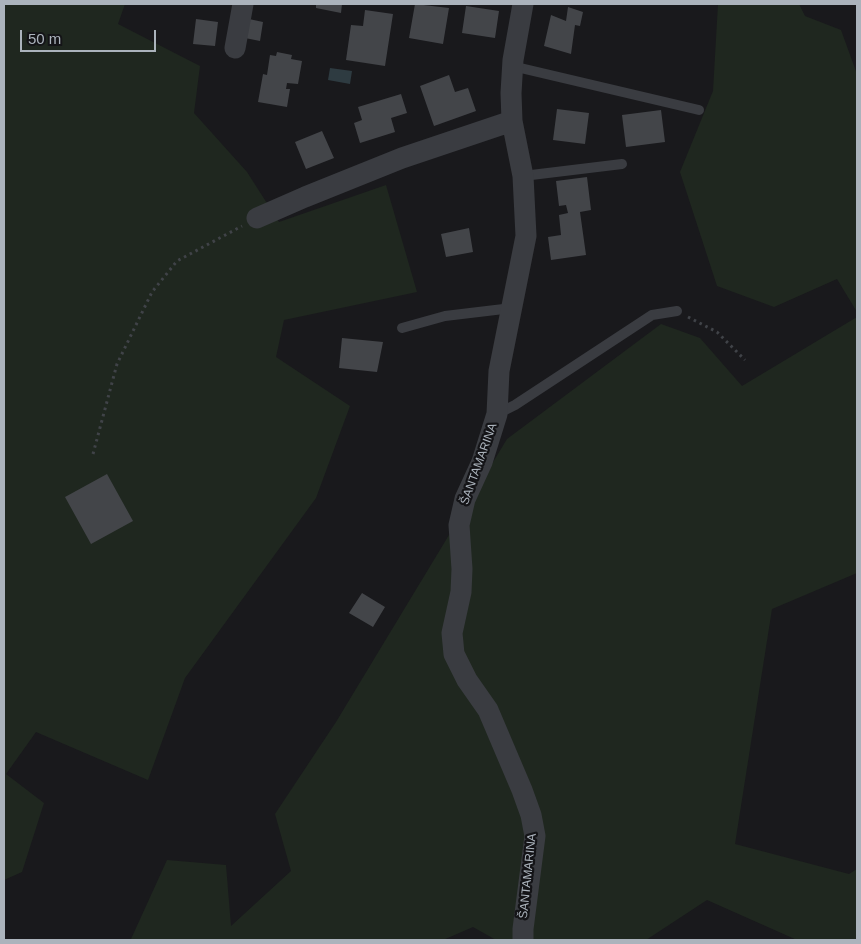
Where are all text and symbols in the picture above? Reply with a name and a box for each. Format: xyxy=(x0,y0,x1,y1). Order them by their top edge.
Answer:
scale bar xyxy=(22,20,159,52)
text: 50 m xyxy=(28,30,61,47)
street label: ŠANTAMARINA xyxy=(458,421,500,507)
street label: ŠANTAMARINA xyxy=(516,833,540,919)

